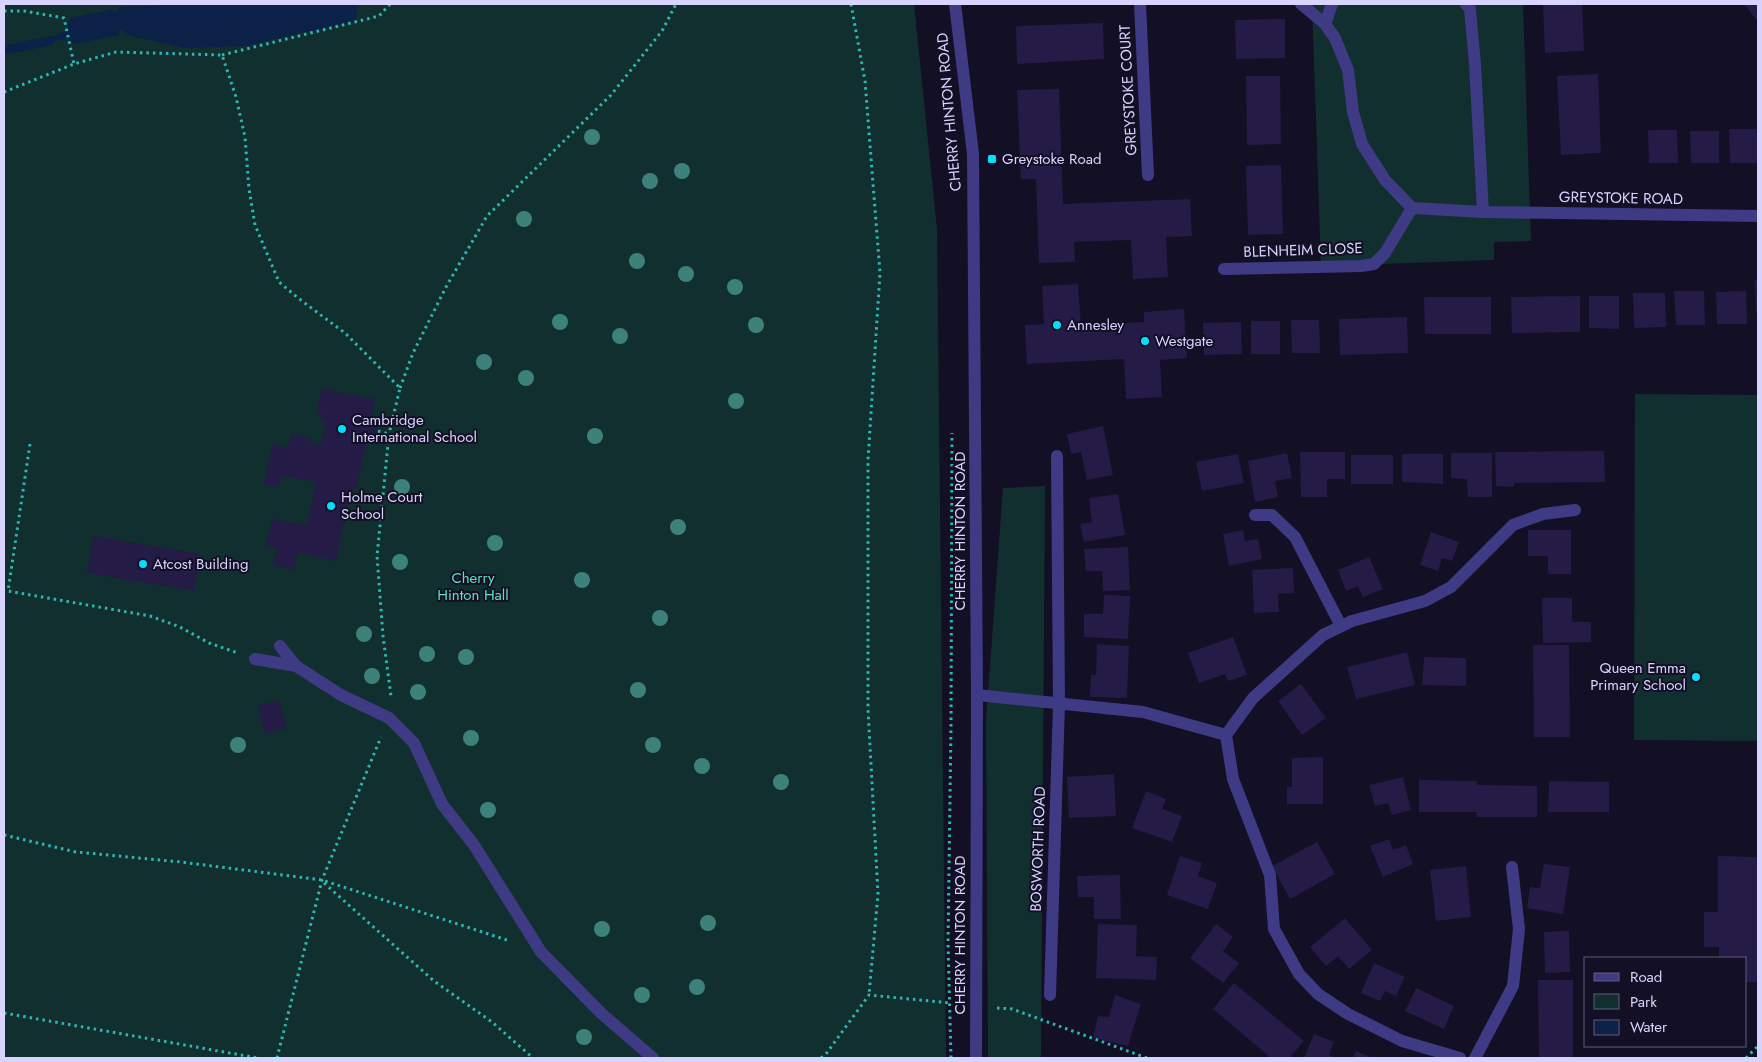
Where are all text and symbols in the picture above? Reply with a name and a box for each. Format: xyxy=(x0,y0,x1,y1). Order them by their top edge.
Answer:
street label: GREYSTOKE COURT xyxy=(1114,24,1142,156)
street label: CHERRY HINTON ROAD xyxy=(931,32,967,192)
place label: Greystoke Road xyxy=(1002,148,1101,170)
marker: Greystoke Road xyxy=(986,153,998,165)
street label: GREYSTOKE ROAD xyxy=(1559,186,1683,210)
street label: BLENHEIM CLOSE xyxy=(1243,237,1363,263)
place label: Annesley xyxy=(1067,314,1124,336)
marker: Annesley xyxy=(1051,319,1063,331)
place label: Westgate xyxy=(1155,330,1213,352)
marker: Westgate xyxy=(1139,335,1151,347)
place label: Cambridge International School xyxy=(352,409,477,448)
marker: Cambridge International School xyxy=(336,423,348,435)
street label: CHERRY HINTON ROAD xyxy=(949,451,971,611)
place label: Holme Court School xyxy=(341,486,423,525)
marker: Holme Court School xyxy=(325,500,337,512)
place label: Atcost Building xyxy=(153,553,248,575)
marker: Atcost Building xyxy=(137,558,149,570)
park label: Cherry Hinton Hall xyxy=(437,567,509,606)
place label: Queen Emma Primary School xyxy=(1590,657,1686,696)
marker: Queen Emma Primary School xyxy=(1690,671,1702,683)
street label: BOSWORTH ROAD xyxy=(1025,786,1051,912)
street label: CHERRY HINTON ROAD xyxy=(949,855,971,1015)
legend xyxy=(1584,957,1747,1047)
text: Road xyxy=(1630,966,1662,988)
text: Park xyxy=(1630,991,1657,1013)
text: Water xyxy=(1630,1016,1668,1038)

